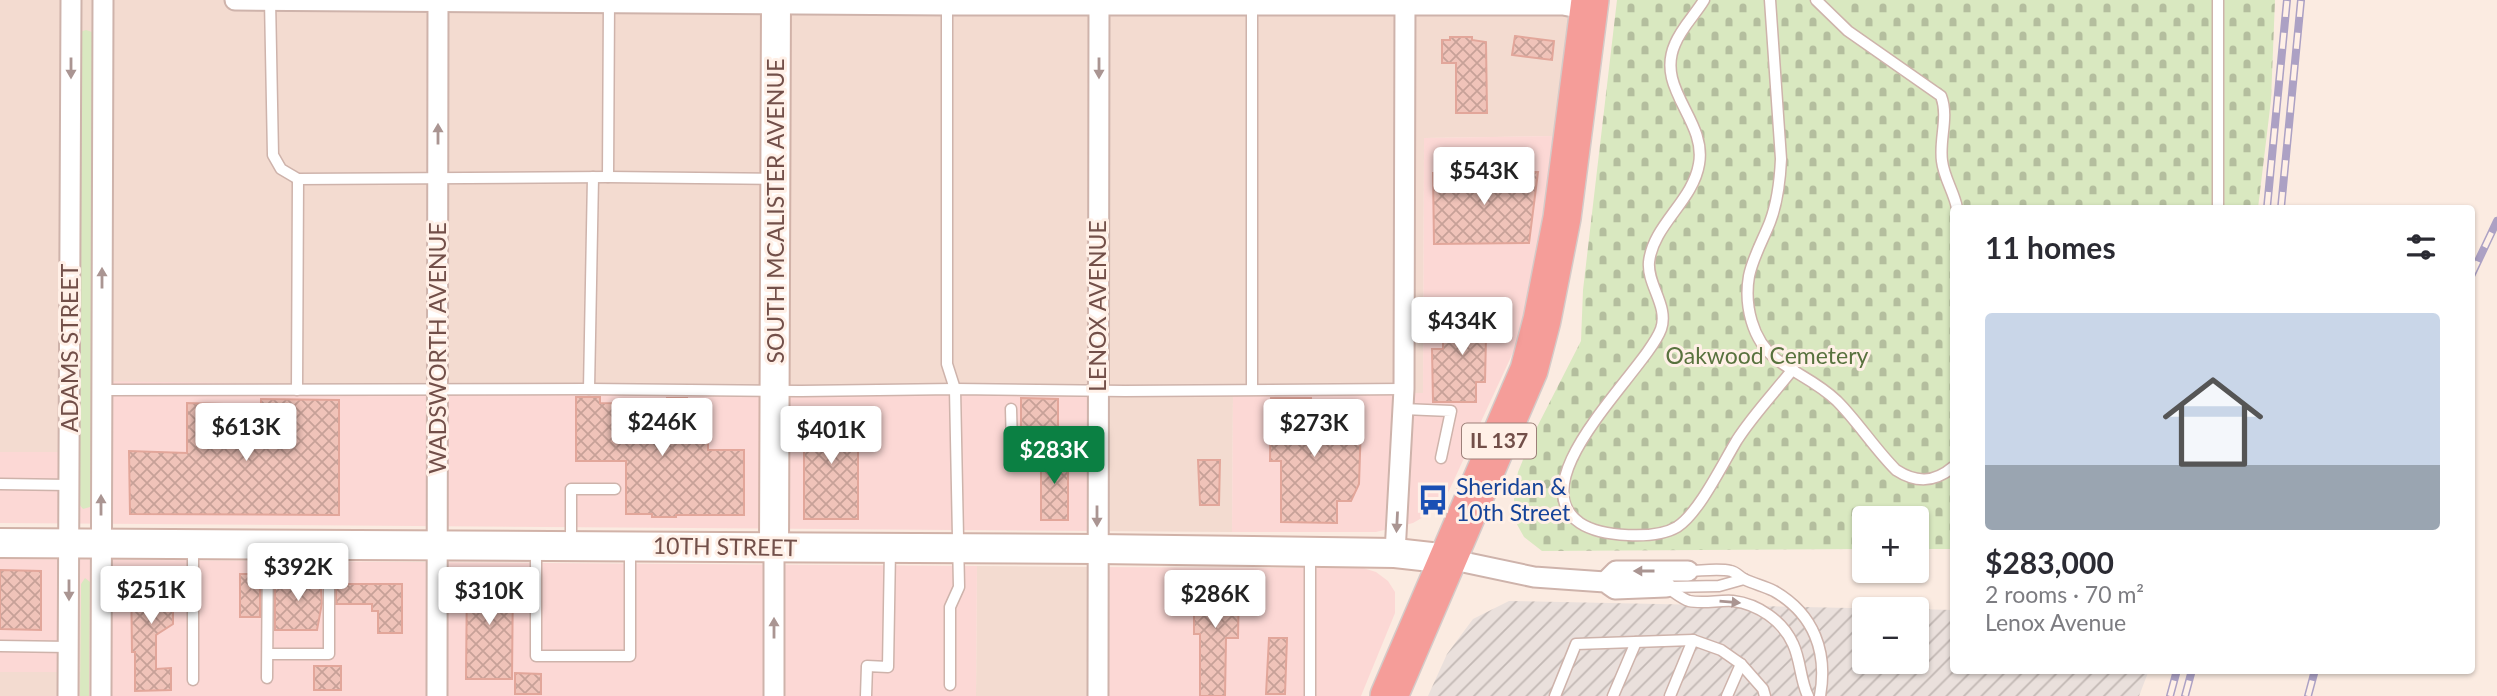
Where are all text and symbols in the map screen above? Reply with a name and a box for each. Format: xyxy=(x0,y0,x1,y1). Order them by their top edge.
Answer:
one-way arrow xyxy=(65,57,76,79)
one-way arrow xyxy=(1093,57,1105,79)
street label: SOUTH MCALISTER AVENUE xyxy=(761,58,789,364)
one-way arrow xyxy=(432,123,444,145)
pin: $543K xyxy=(1435,148,1533,207)
text: $543K xyxy=(1449,156,1519,184)
street label: LENOX AVENUE xyxy=(1083,220,1111,392)
street label: WADSWORTH AVENUE xyxy=(423,222,451,474)
icon: filters xyxy=(2402,228,2440,266)
text: 11 homes xyxy=(1985,229,2116,265)
street label: ADAMS STREET xyxy=(55,263,83,432)
one-way arrow xyxy=(96,267,108,289)
pin: $434K xyxy=(1413,298,1511,357)
text: $434K xyxy=(1427,306,1497,334)
park label: Oakwood Cemetery xyxy=(1666,341,1869,369)
icon: home xyxy=(2150,359,2276,485)
pin: $246K xyxy=(613,398,711,458)
pin: $273K xyxy=(1265,400,1363,459)
pin: $613K xyxy=(197,404,295,463)
pin: $401K xyxy=(782,406,880,466)
text: $246K xyxy=(627,407,697,435)
text: $273K xyxy=(1279,408,1349,436)
text: $613K xyxy=(211,412,281,440)
text: $401K xyxy=(796,415,866,443)
road number: IL 137 xyxy=(1462,424,1536,458)
pin: $283K xyxy=(1005,426,1103,486)
text: $283K xyxy=(1019,435,1089,463)
place label: Sheridan & 10th Street xyxy=(1456,472,1571,526)
bus stop icon: Sheridan & 10th Street xyxy=(1416,483,1450,517)
one-way arrow xyxy=(95,494,107,516)
one-way arrow xyxy=(1091,505,1103,527)
map controls xyxy=(1852,506,1929,674)
button: + xyxy=(1852,506,1929,583)
one-way arrow xyxy=(1391,512,1402,534)
street label: 10TH STREET xyxy=(653,531,798,561)
pin: $392K xyxy=(249,544,347,603)
text: $283,000 xyxy=(1985,544,2114,580)
text: $392K xyxy=(263,552,333,580)
one-way arrow xyxy=(1633,565,1655,577)
pin: $251K xyxy=(102,566,200,626)
pin: $310K xyxy=(440,568,538,627)
pin: $286K xyxy=(1166,570,1264,630)
text: $251K xyxy=(116,575,186,603)
text: $310K xyxy=(454,576,524,604)
one-way arrow xyxy=(63,579,75,601)
text: $286K xyxy=(1180,579,1250,607)
text: 2 rooms · 70 m² xyxy=(1985,580,2144,608)
one-way arrow xyxy=(1719,597,1741,608)
button: − xyxy=(1852,597,1929,674)
text: Lenox Avenue xyxy=(1985,608,2126,636)
one-way arrow xyxy=(768,617,780,639)

